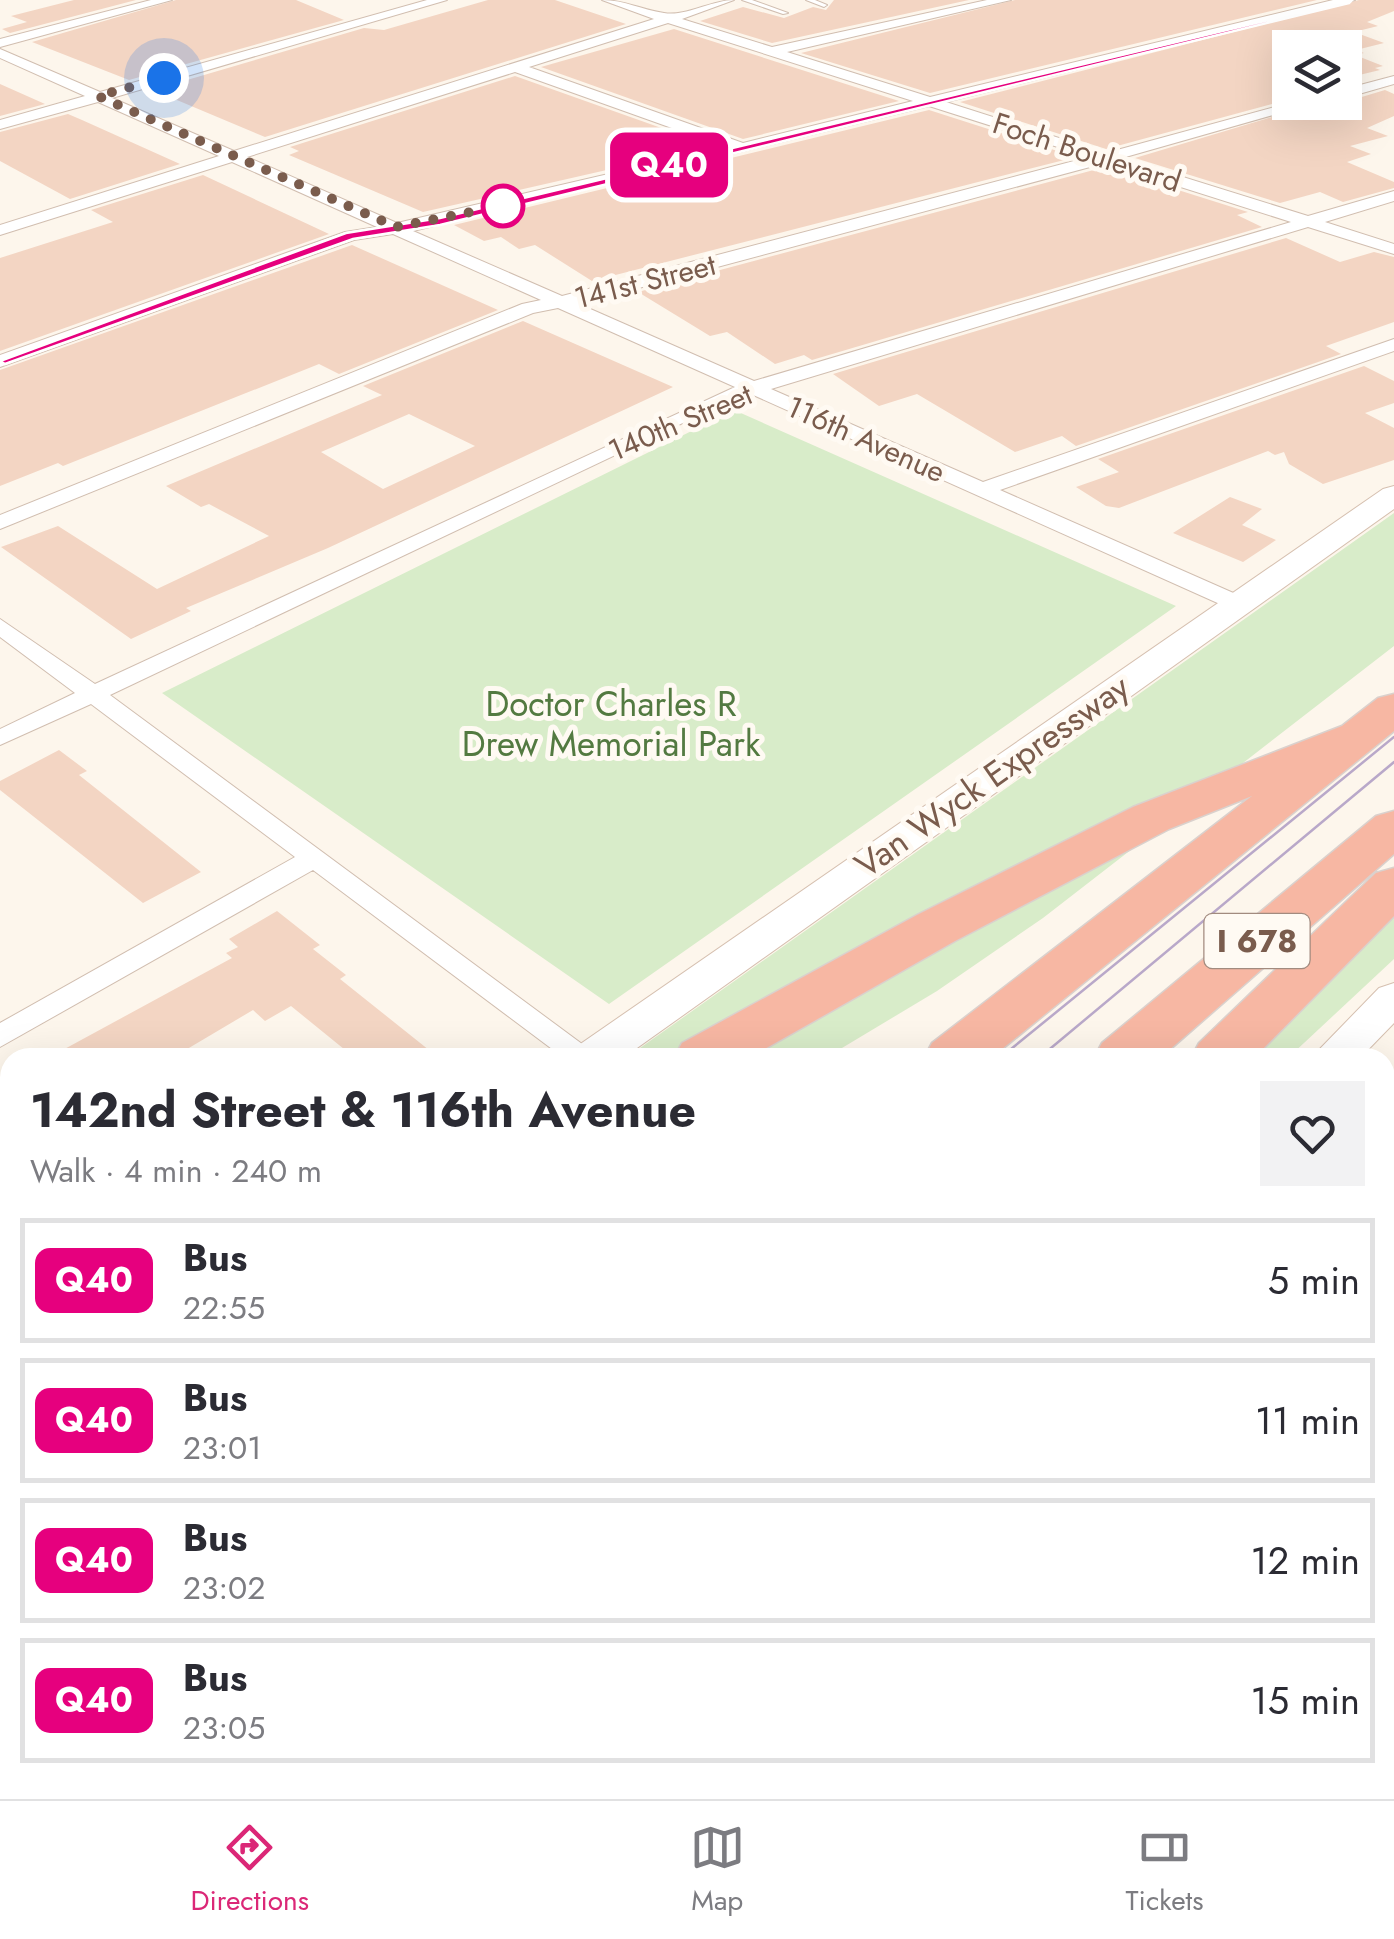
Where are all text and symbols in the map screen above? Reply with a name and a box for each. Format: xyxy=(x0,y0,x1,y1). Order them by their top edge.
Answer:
map controls xyxy=(1272,30,1362,120)
button: layers xyxy=(1272,30,1362,120)
your location xyxy=(139,53,189,103)
street label: Foch Boulevard xyxy=(987,101,1187,203)
line badge: Q40 xyxy=(612,132,726,198)
text: Q40 xyxy=(630,140,708,190)
unlabelled marker xyxy=(482,185,524,227)
street label: 141st Street xyxy=(570,242,721,319)
street label: 140th Street xyxy=(601,372,759,472)
street label: 116th Avenue xyxy=(780,385,952,493)
street label: Van Wyck Expressway xyxy=(845,662,1140,890)
park label: Doctor Charles R Drew Memorial Park xyxy=(462,679,761,769)
road number: I 678 xyxy=(1204,914,1310,968)
text: 142nd Street & 116th Avenue xyxy=(30,1076,696,1145)
button: heart xyxy=(1260,1081,1365,1186)
text: Walk · 4 min · 240 m xyxy=(30,1148,322,1194)
text: Bus xyxy=(183,1230,247,1285)
text: 5 min xyxy=(1268,1253,1360,1308)
text: Q40 xyxy=(55,1255,133,1305)
text: 22:55 xyxy=(183,1285,265,1331)
text: Bus xyxy=(183,1370,247,1425)
text: 11 min xyxy=(1255,1393,1360,1448)
text: Q40 xyxy=(55,1395,133,1445)
text: 23:01 xyxy=(183,1425,262,1471)
text: Bus xyxy=(183,1510,247,1565)
text: 12 min xyxy=(1250,1533,1360,1588)
text: Q40 xyxy=(55,1535,133,1585)
text: 23:02 xyxy=(183,1565,266,1611)
text: Bus xyxy=(183,1650,247,1705)
text: 15 min xyxy=(1251,1673,1360,1728)
text: Q40 xyxy=(55,1675,133,1725)
text: 23:05 xyxy=(183,1705,265,1751)
tab: Directions xyxy=(190,1820,309,1921)
tab: Map xyxy=(690,1820,745,1921)
tab: Tickets xyxy=(1126,1820,1204,1921)

